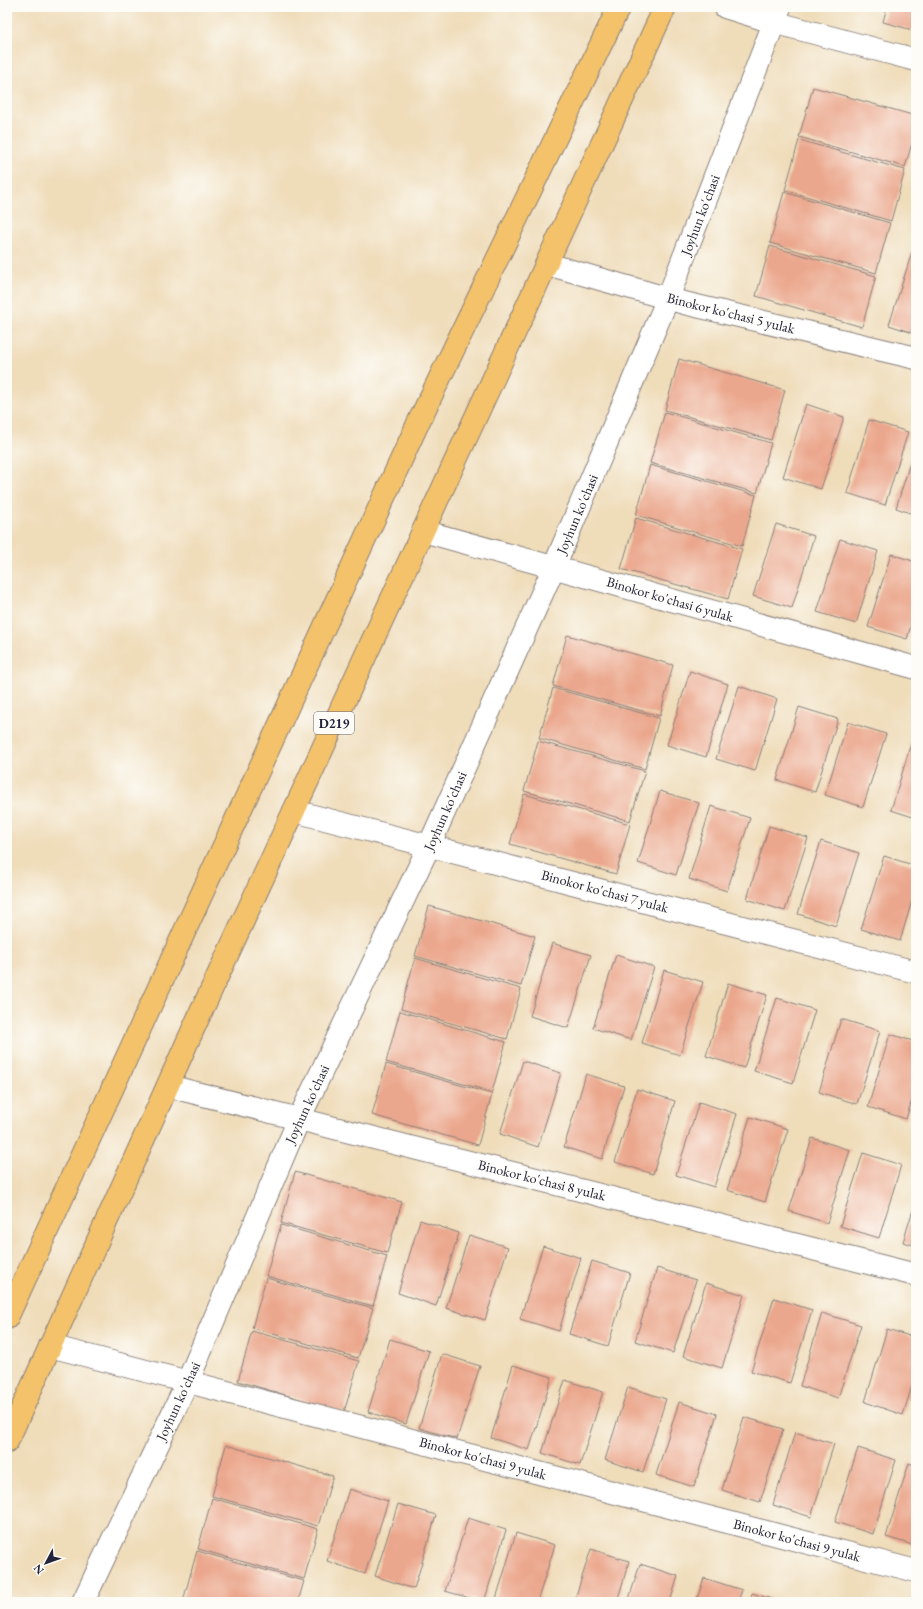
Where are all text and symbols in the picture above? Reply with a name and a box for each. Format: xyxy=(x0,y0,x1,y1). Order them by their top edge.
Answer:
street label: Joyhun ko'chasi xyxy=(676,172,724,259)
street label: Binokor ko'chasi 5 yulak xyxy=(665,288,797,338)
street label: Joyhun ko'chasi xyxy=(552,471,602,558)
street label: Binokor ko'chasi 6 yulak xyxy=(605,572,736,626)
road number: D219 xyxy=(314,712,354,734)
street label: Joyhun ko'chasi xyxy=(419,768,471,854)
street label: Binokor ko'chasi 7 yulak xyxy=(539,865,671,917)
street label: Joyhun ko'chasi xyxy=(280,1061,333,1147)
street label: Binokor ko'chasi 8 yulak xyxy=(476,1155,608,1205)
street label: Joyhun ko'chasi xyxy=(151,1358,204,1444)
street label: Binokor ko'chasi 9 yulak xyxy=(417,1432,549,1484)
street label: Binokor ko'chasi 9 yulak xyxy=(731,1514,863,1566)
north arrow xyxy=(26,1543,66,1583)
text: N xyxy=(30,1562,47,1578)

